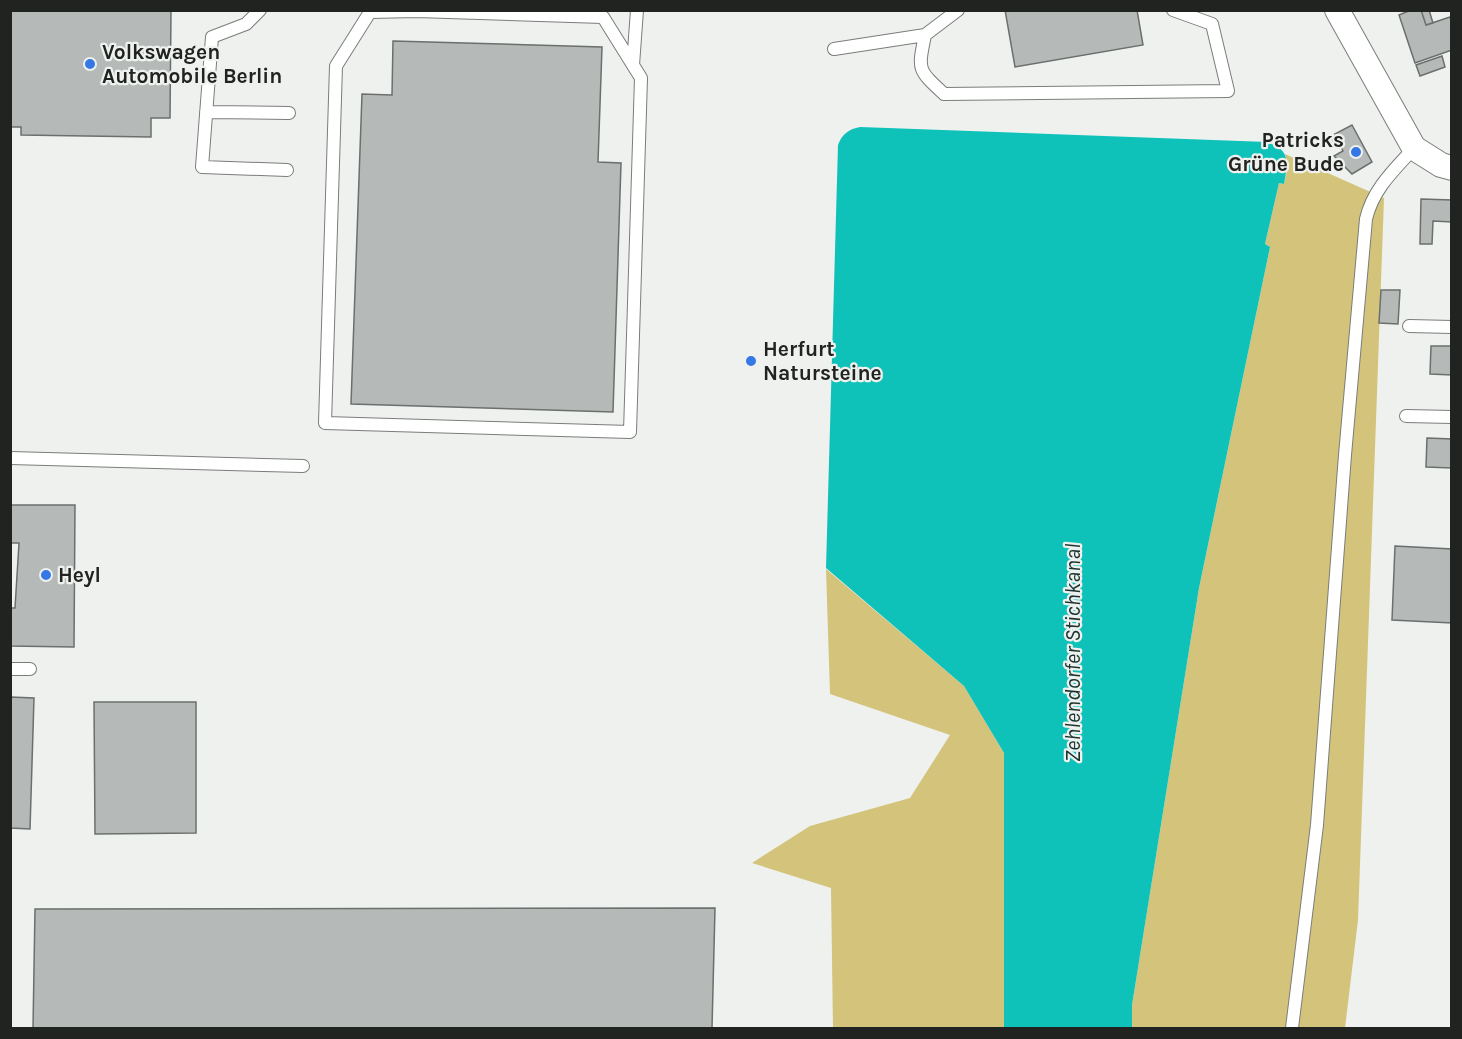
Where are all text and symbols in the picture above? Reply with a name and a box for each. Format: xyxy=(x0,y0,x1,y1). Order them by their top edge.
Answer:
place label: Volkswagen Automobile Berlin xyxy=(102,40,282,88)
marker: Volkswagen Automobile Berlin xyxy=(83,57,97,71)
place label: Patricks Grüne Bude xyxy=(1228,128,1344,176)
marker: Patricks Grüne Bude xyxy=(1349,145,1363,159)
place label: Herfurt Natursteine xyxy=(763,337,882,385)
marker: Herfurt Natursteine xyxy=(744,354,758,368)
water label: Zehlendorfer Stichkanal xyxy=(1060,543,1086,763)
place label: Heyl xyxy=(58,563,101,587)
marker: Heyl xyxy=(39,568,53,582)

